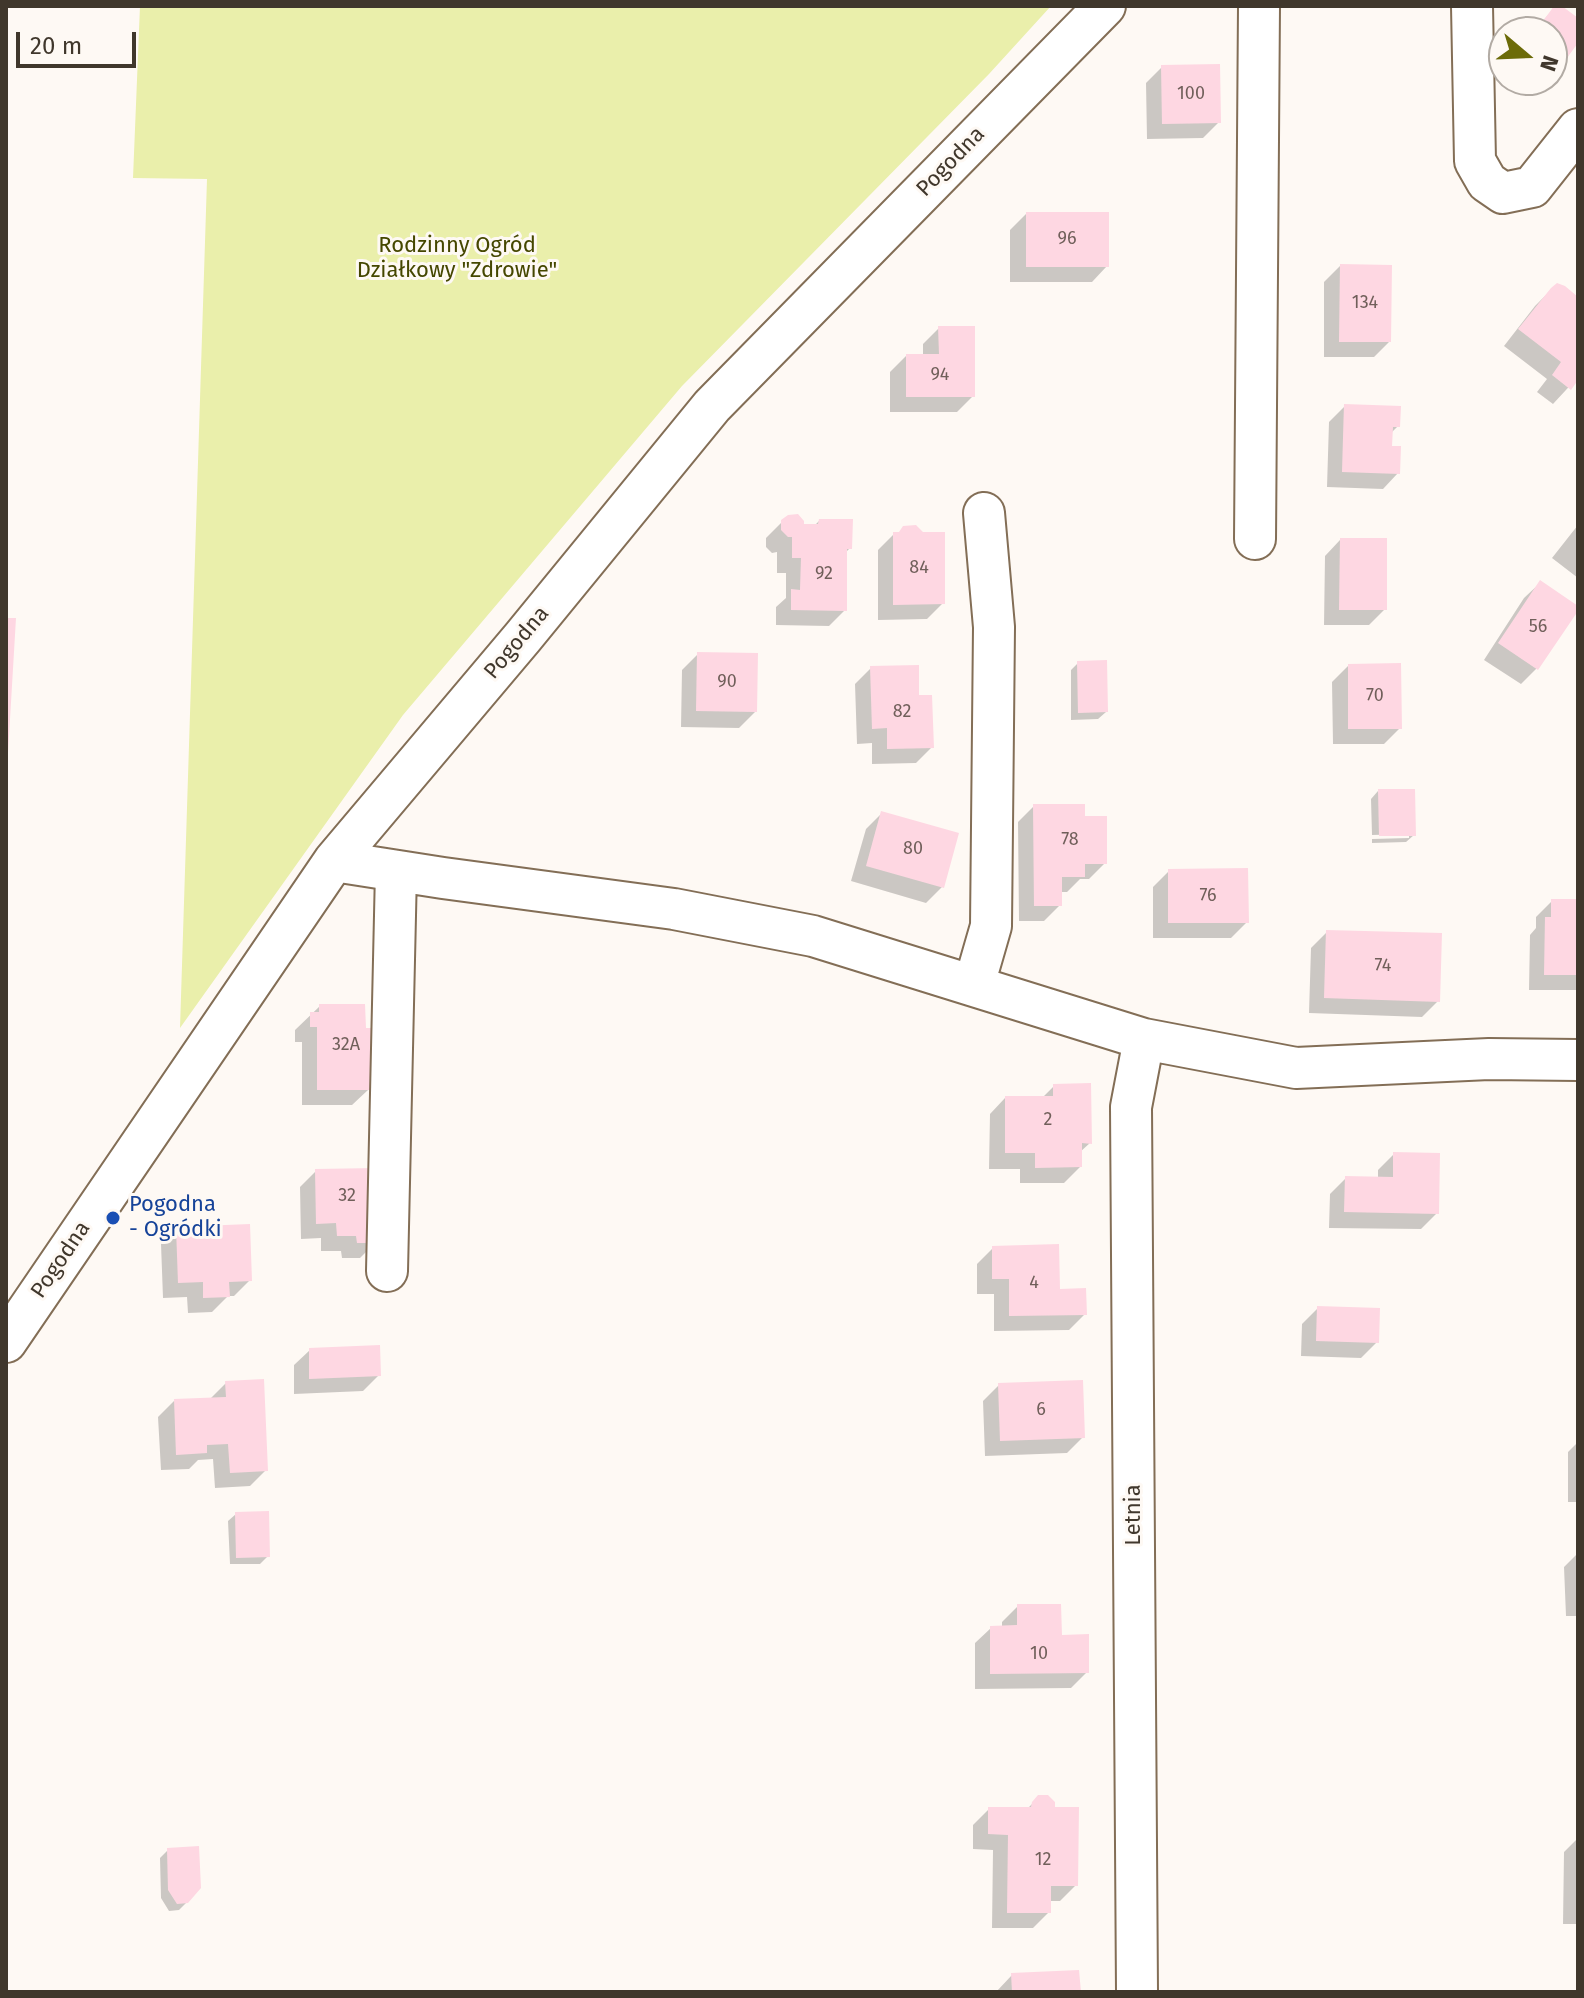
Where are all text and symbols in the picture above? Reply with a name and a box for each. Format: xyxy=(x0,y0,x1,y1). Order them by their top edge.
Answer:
scale bar xyxy=(20,16,140,66)
north arrow xyxy=(1488,16,1568,96)
text: 20 m xyxy=(30,32,82,60)
text: N xyxy=(1534,52,1564,75)
house number: 100 xyxy=(1177,83,1205,105)
street label: Pogodna xyxy=(911,122,991,202)
house number: 96 xyxy=(1057,228,1077,250)
park label: Rodzinny Ogród Działkowy "Zdrowie" xyxy=(357,233,557,284)
house number: 134 xyxy=(1352,292,1378,314)
house number: 94 xyxy=(931,364,949,386)
house number: 84 xyxy=(909,557,929,579)
house number: 92 xyxy=(815,563,833,585)
street label: Pogodna xyxy=(479,601,555,685)
house number: 56 xyxy=(1529,616,1547,638)
house number: 90 xyxy=(717,671,737,693)
house number: 70 xyxy=(1366,685,1384,707)
house number: 82 xyxy=(893,701,911,723)
house number: 78 xyxy=(1061,829,1079,851)
house number: 80 xyxy=(903,838,923,860)
house number: 76 xyxy=(1199,885,1217,907)
house number: 74 xyxy=(1375,955,1391,977)
house number: 32A xyxy=(332,1034,360,1056)
house number: 2 xyxy=(1044,1109,1052,1131)
house number: 32 xyxy=(338,1185,356,1207)
place label: Pogodna - Ogródki xyxy=(129,1192,222,1244)
marker: Pogodna - Ogródki xyxy=(104,1209,122,1227)
street label: Pogodna xyxy=(26,1217,96,1303)
house number: 4 xyxy=(1029,1272,1039,1294)
house number: 6 xyxy=(1036,1399,1046,1421)
street label: Letnia xyxy=(1121,1484,1147,1546)
house number: 10 xyxy=(1030,1643,1048,1665)
house number: 12 xyxy=(1035,1849,1051,1871)

